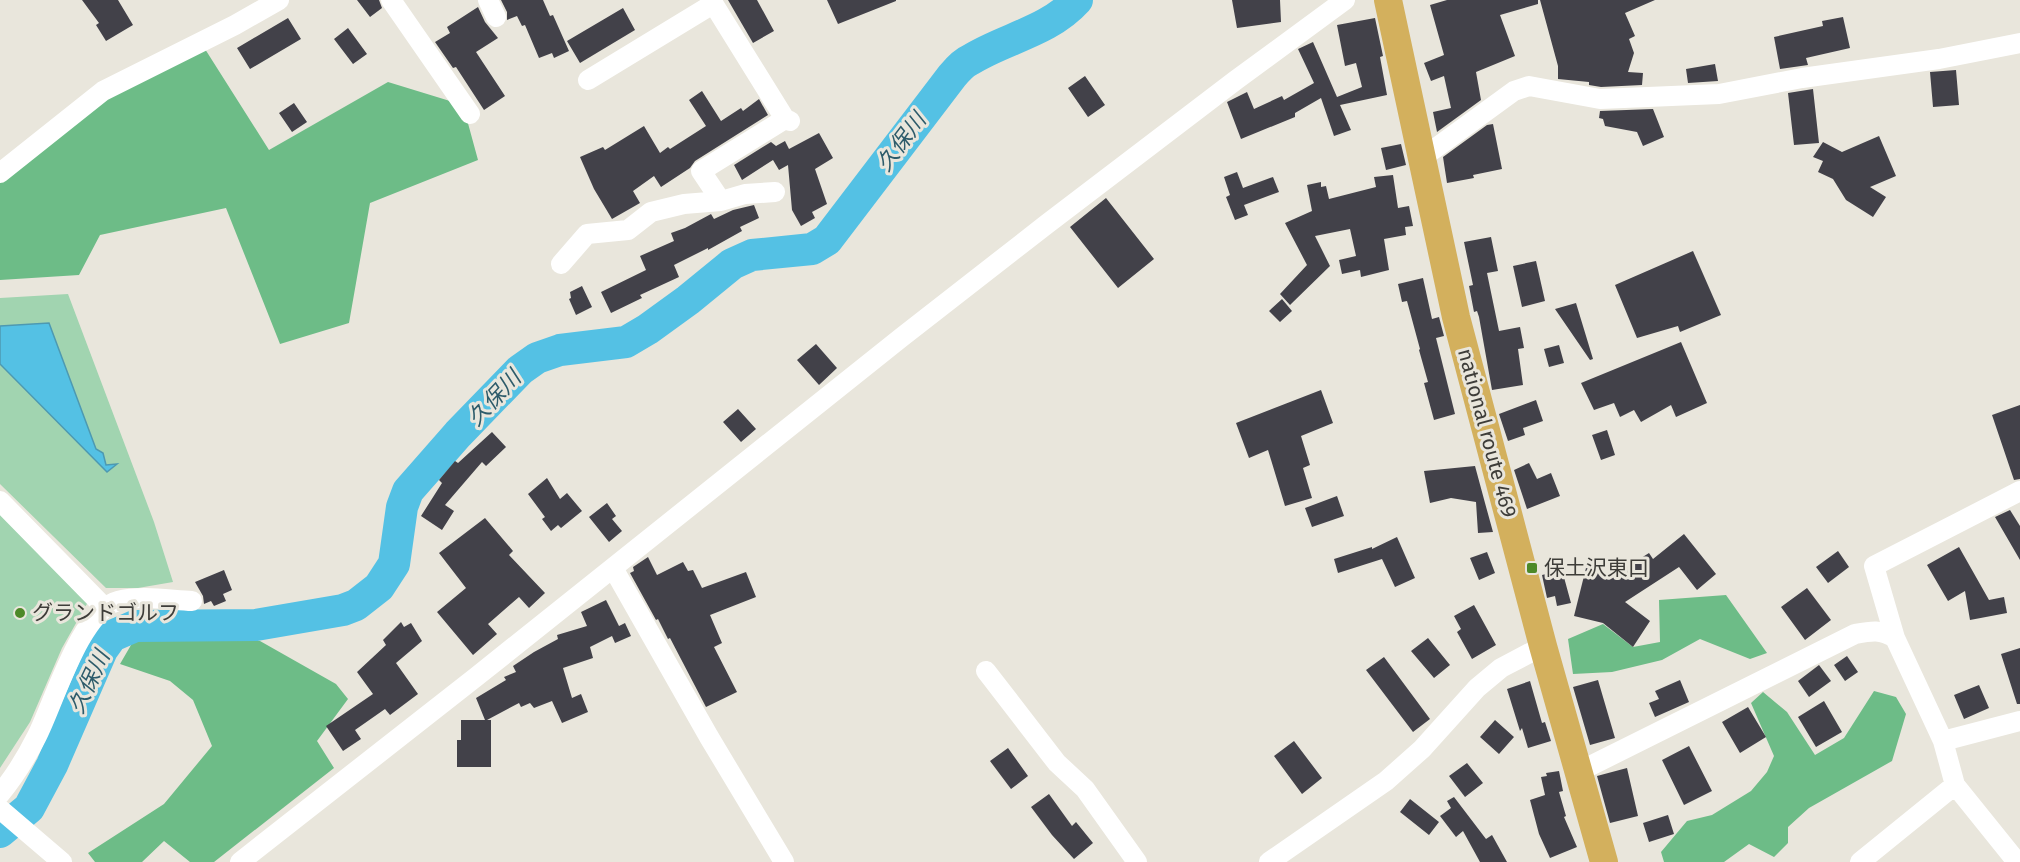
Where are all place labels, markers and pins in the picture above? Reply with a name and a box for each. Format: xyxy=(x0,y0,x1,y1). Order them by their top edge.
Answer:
place label: 保土沢東口 xyxy=(1544,555,1649,581)
marker: 保土沢東口 xyxy=(1525,561,1539,575)
place label: グランドゴルフ xyxy=(32,600,179,626)
marker: グランドゴルフ xyxy=(13,606,27,620)

